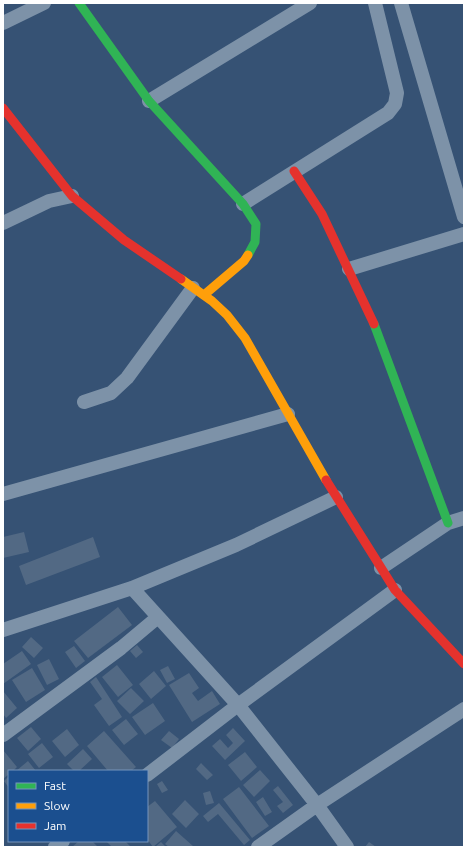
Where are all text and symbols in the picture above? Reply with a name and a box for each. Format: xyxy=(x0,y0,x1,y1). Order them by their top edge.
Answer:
legend xyxy=(8,770,148,842)
text: Fast xyxy=(44,779,66,792)
text: Slow xyxy=(44,799,70,812)
text: Jam xyxy=(44,819,66,832)

